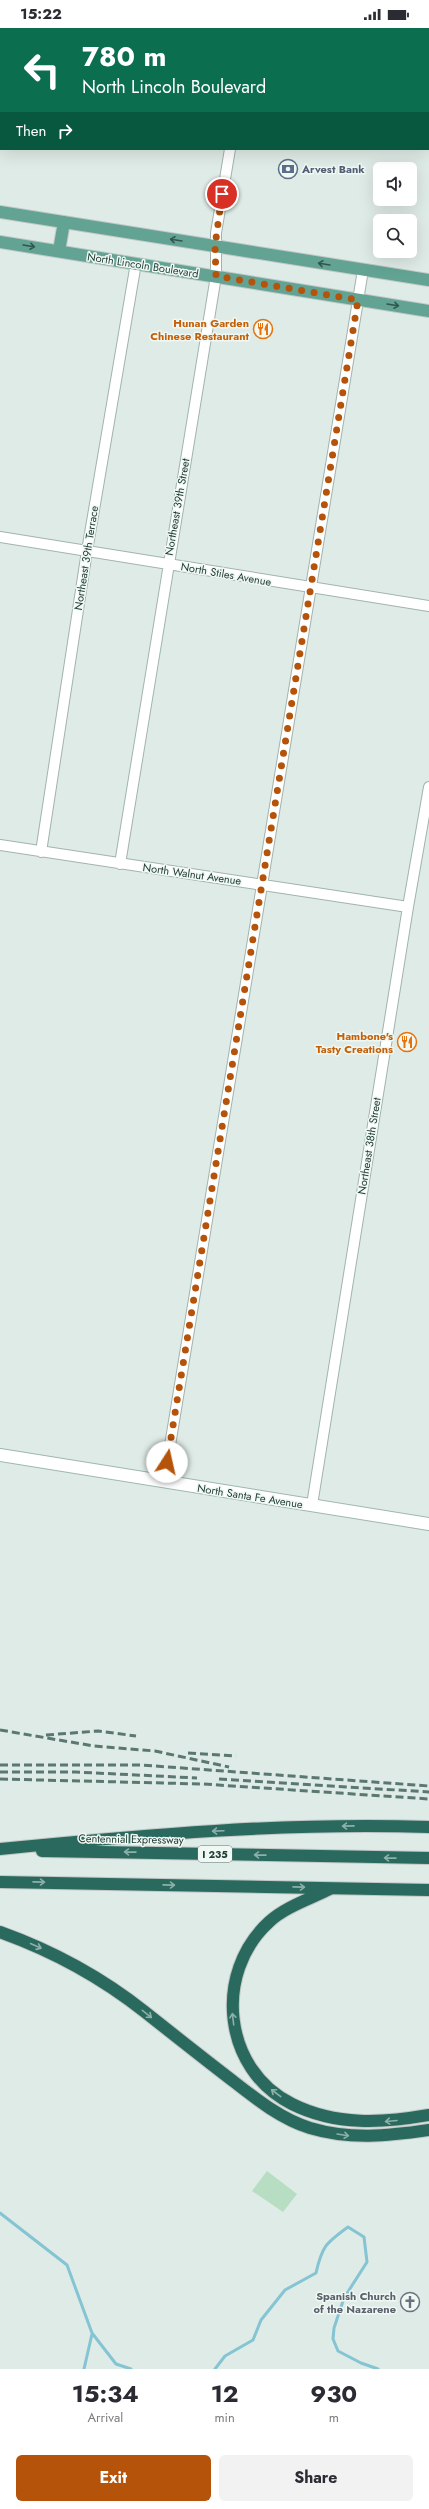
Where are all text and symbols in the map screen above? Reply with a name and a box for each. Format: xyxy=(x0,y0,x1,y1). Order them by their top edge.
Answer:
text: 15:22 xyxy=(20,3,62,25)
text: 780 m xyxy=(82,36,166,77)
icon: left xyxy=(16,44,68,96)
text: North Lincoln Boulevard xyxy=(82,74,266,100)
text: Then xyxy=(16,120,46,142)
icon: right xyxy=(54,120,76,142)
bank icon: Arvest Bank xyxy=(277,158,299,180)
place label: Arvest Bank xyxy=(301,161,365,177)
map controls xyxy=(373,162,417,258)
button: sound xyxy=(373,162,417,206)
pin xyxy=(205,177,239,211)
icon: arrive xyxy=(211,183,233,205)
button: search xyxy=(373,214,417,258)
one-way arrow xyxy=(170,236,183,244)
one-way arrow xyxy=(22,243,35,251)
street label: North Lincoln Boulevard xyxy=(86,248,200,282)
one-way arrow xyxy=(318,259,331,267)
one-way arrow xyxy=(387,301,400,309)
place label: Hunan Garden Chinese Restaurant xyxy=(150,315,249,344)
restaurant icon: Hunan Garden Chinese Restaurant xyxy=(252,318,274,340)
street label: Northeast 39th Street xyxy=(161,457,193,557)
street label: Northeast 39th Terrace xyxy=(70,504,102,611)
street label: North Stiles Avenue xyxy=(179,558,273,590)
street label: North Walnut Avenue xyxy=(142,859,243,889)
place label: Hambone's Tasty Creations xyxy=(316,1028,393,1057)
restaurant icon: Hambone's Tasty Creations xyxy=(396,1031,418,1053)
street label: Northeast 38th Street xyxy=(353,1096,385,1196)
position arrow xyxy=(146,1441,188,1483)
street label: North Santa Fe Avenue xyxy=(196,1480,304,1512)
one-way arrow xyxy=(342,1822,355,1830)
one-way arrow xyxy=(212,1827,225,1835)
street label: Centennial Expressway xyxy=(78,1830,184,1848)
road number: I 235 xyxy=(198,1846,232,1862)
one-way arrow xyxy=(124,1848,137,1856)
one-way arrow xyxy=(254,1851,267,1859)
one-way arrow xyxy=(384,1854,397,1862)
one-way arrow xyxy=(32,1878,45,1886)
one-way arrow xyxy=(162,1881,175,1889)
one-way arrow xyxy=(292,1884,305,1891)
one-way arrow xyxy=(30,1943,42,1950)
one-way arrow xyxy=(141,2009,152,2018)
one-way arrow xyxy=(229,2013,237,2026)
one-way arrow xyxy=(270,2089,281,2097)
one-way arrow xyxy=(385,2117,398,2124)
one-way arrow xyxy=(336,2131,349,2139)
place label: Spanish Church of the Nazarene xyxy=(313,2288,396,2317)
church icon: Spanish Church of the Nazarene xyxy=(399,2291,421,2313)
text: 15:34 xyxy=(72,2376,139,2411)
text: 12 xyxy=(211,2376,239,2411)
text: 930 xyxy=(310,2376,357,2411)
text: Arrival xyxy=(87,2408,123,2427)
text: min xyxy=(214,2408,235,2427)
text: m xyxy=(329,2408,339,2427)
button: Exit xyxy=(16,2455,211,2501)
button: Share xyxy=(219,2455,413,2501)

